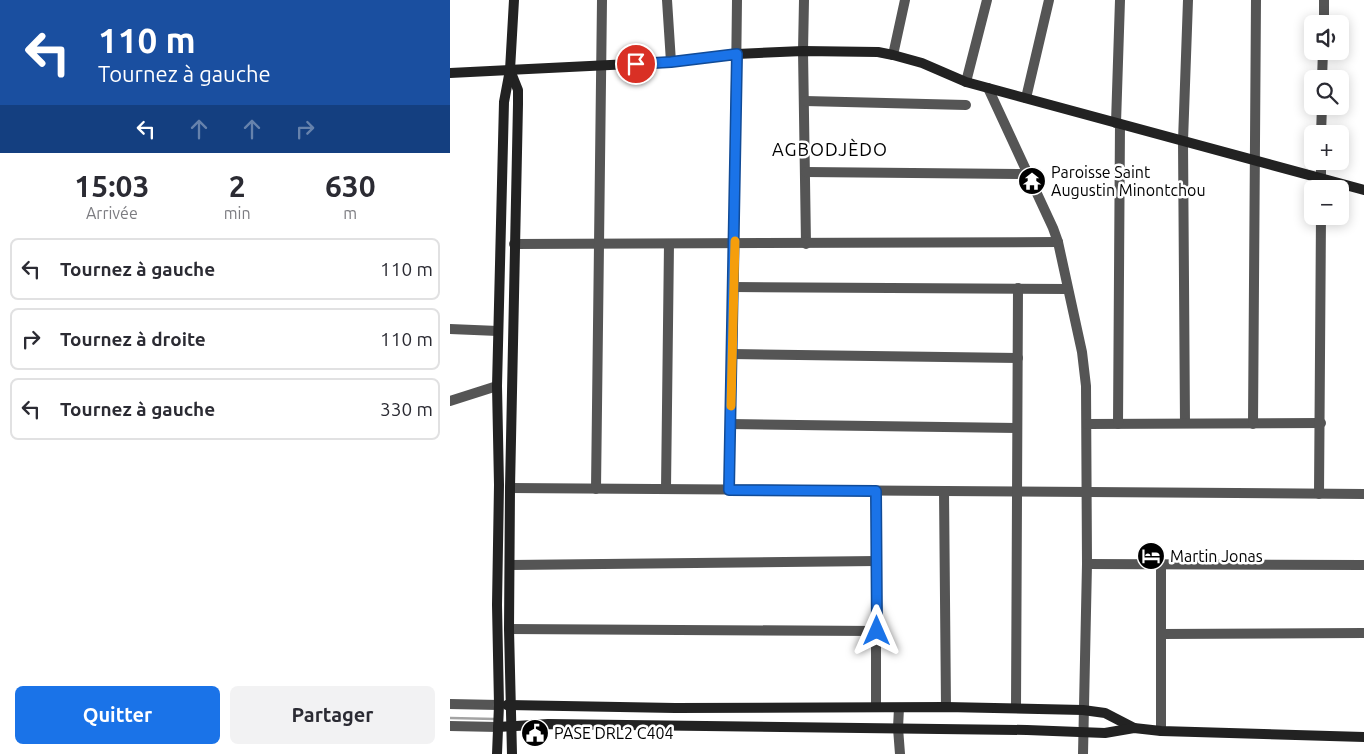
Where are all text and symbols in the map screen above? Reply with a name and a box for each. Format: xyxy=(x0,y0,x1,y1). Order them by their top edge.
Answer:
map controls xyxy=(1304,15,1349,225)
button: sound xyxy=(1304,15,1349,60)
icon: left xyxy=(15,20,80,85)
text: 110 m xyxy=(98,20,196,60)
pin xyxy=(615,43,657,85)
icon: arrive xyxy=(622,50,650,78)
text: Tournez à gauche xyxy=(98,61,271,86)
button: search xyxy=(1304,70,1349,115)
icon: left xyxy=(132,115,160,143)
icon: ahead xyxy=(185,115,213,143)
icon: ahead xyxy=(238,115,266,143)
icon: right xyxy=(291,115,319,143)
button: + xyxy=(1304,125,1349,170)
district label: AGBODJÈDO xyxy=(772,138,888,159)
place label: Paroisse Saint Augustin Minontchou xyxy=(1051,163,1206,199)
temple icon: Paroisse Saint Augustin Minontchou xyxy=(1017,166,1047,196)
text: 15:03 xyxy=(74,169,149,203)
text: 2 xyxy=(229,169,246,203)
text: 630 xyxy=(325,169,376,203)
button: − xyxy=(1304,180,1349,225)
text: Arrivée xyxy=(86,204,138,222)
text: min xyxy=(224,204,251,222)
text: m xyxy=(343,204,357,222)
icon: left xyxy=(17,255,45,283)
text: Tournez à gauche xyxy=(60,258,215,280)
text: 110 m xyxy=(380,258,433,280)
icon: right xyxy=(17,325,45,353)
text: Tournez à droite xyxy=(60,328,206,350)
text: 110 m xyxy=(380,328,433,350)
icon: left xyxy=(17,395,45,423)
text: Tournez à gauche xyxy=(60,398,215,420)
text: 330 m xyxy=(380,398,433,420)
hotel icon: Martin Jonas xyxy=(1136,541,1166,571)
place label: Martin Jonas xyxy=(1170,547,1263,565)
position arrow xyxy=(850,604,902,656)
button: Quitter xyxy=(15,686,220,744)
button: Partager xyxy=(230,686,435,744)
public building icon: PASE DRL2 C404 xyxy=(520,718,550,748)
place label: PASE DRL2 C404 xyxy=(554,724,674,742)

